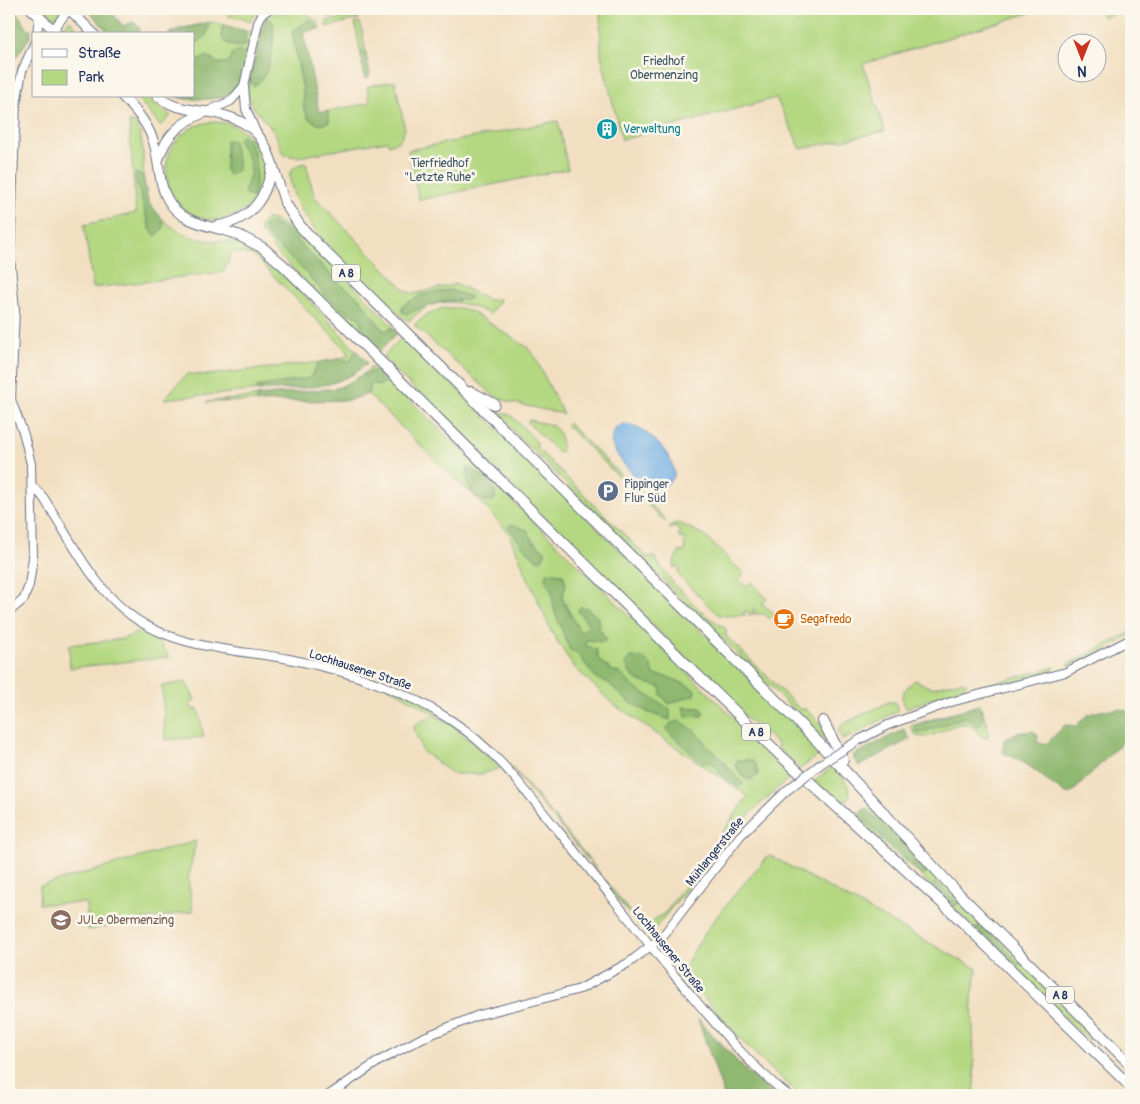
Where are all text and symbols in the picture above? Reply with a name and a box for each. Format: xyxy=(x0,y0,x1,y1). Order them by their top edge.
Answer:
legend xyxy=(32,32,195,98)
north arrow xyxy=(1058,32,1108,82)
text: Straße xyxy=(78,44,121,63)
park label: Friedhof Obermenzing xyxy=(630,54,698,83)
text: N xyxy=(1077,62,1087,79)
text: Park xyxy=(78,68,105,87)
building icon: Verwaltung xyxy=(595,117,619,141)
place label: Verwaltung xyxy=(623,122,681,137)
park label: Tierfriedhof "Letzte Ruhe" xyxy=(404,156,476,185)
road number: A 8 xyxy=(332,264,360,282)
place label: Pippinger Flur Süd xyxy=(624,477,670,506)
parking icon: Pippinger Flur Süd xyxy=(596,479,620,503)
cafe icon: Segafredo xyxy=(772,607,796,631)
place label: Segafredo xyxy=(800,612,852,627)
street label: Lochhausener Straße xyxy=(307,646,413,694)
road number: A 8 xyxy=(742,724,770,740)
street label: Mühlangerstraße xyxy=(683,815,747,889)
street label: Lochhausener Straße xyxy=(629,904,707,996)
school or university icon: JULe Obermenzing xyxy=(49,908,73,932)
place label: JULe Obermenzing xyxy=(77,913,174,928)
road number: A 8 xyxy=(1046,986,1074,1004)

